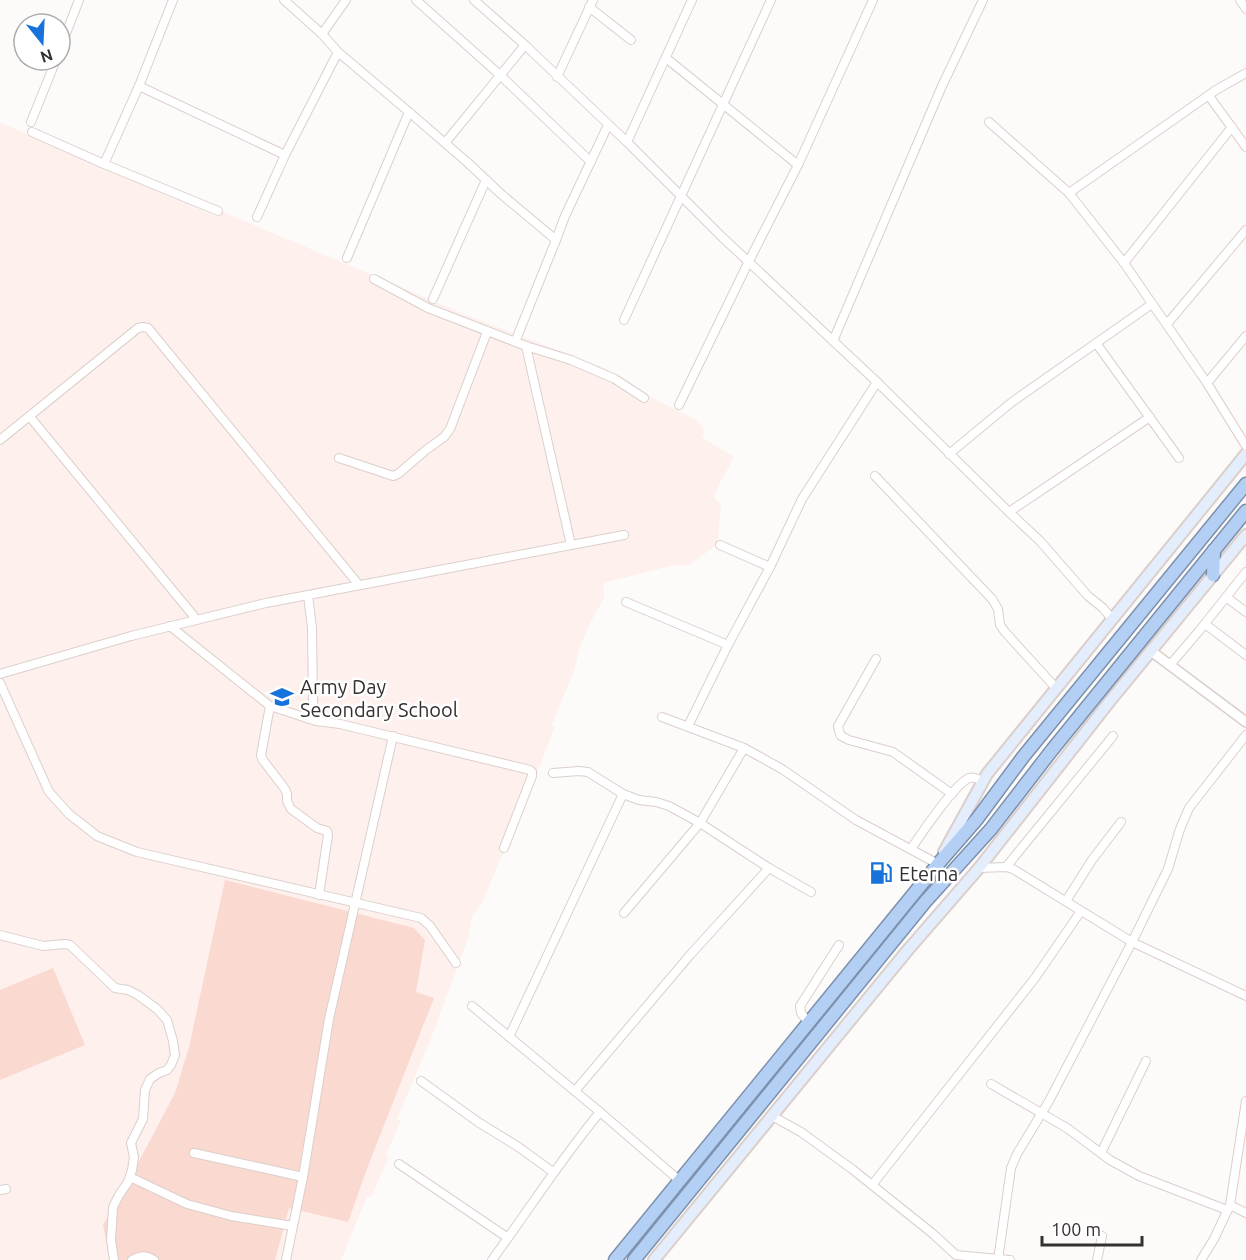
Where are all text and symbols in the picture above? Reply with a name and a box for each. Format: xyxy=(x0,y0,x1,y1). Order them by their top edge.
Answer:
north arrow xyxy=(12,12,72,72)
text: N xyxy=(38,46,55,67)
place label: Army Day Secondary School xyxy=(300,675,458,721)
school or university icon: Army Day Secondary School xyxy=(269,684,295,710)
fuel station icon: Eterna xyxy=(868,860,894,886)
place label: Eterna xyxy=(899,862,958,885)
scale bar xyxy=(1042,1209,1142,1247)
text: 100 m xyxy=(1051,1219,1101,1239)

